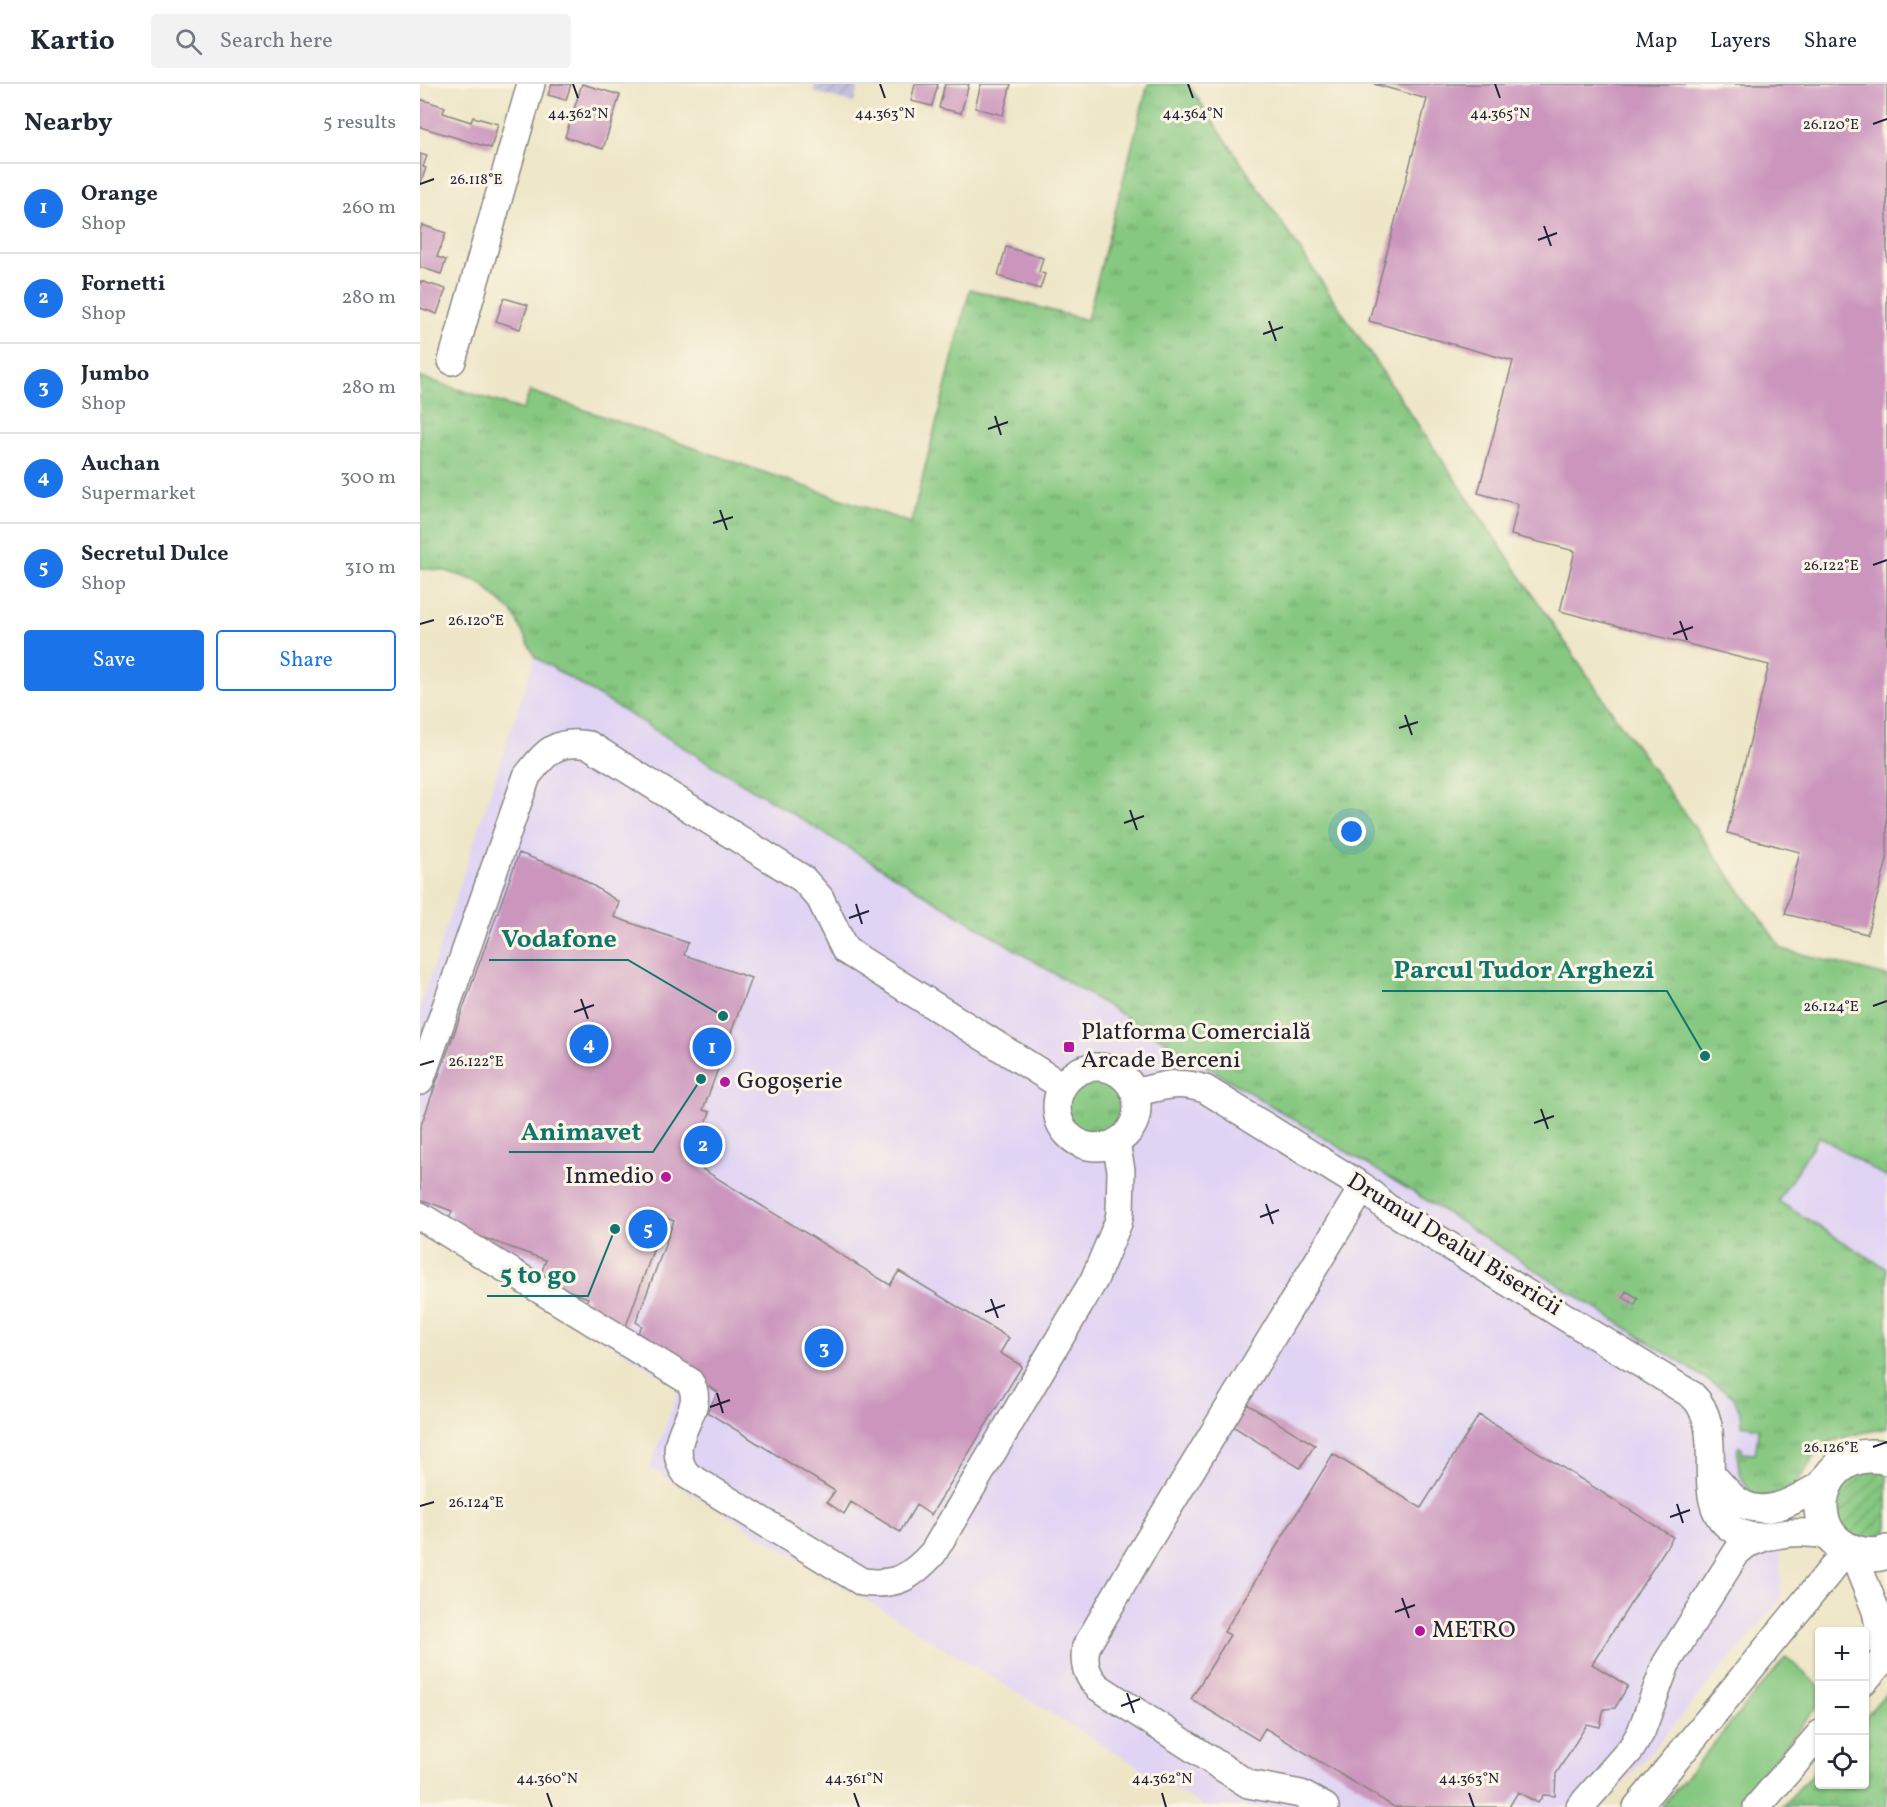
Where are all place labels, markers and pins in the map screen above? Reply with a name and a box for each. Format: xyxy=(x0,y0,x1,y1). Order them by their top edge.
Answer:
callout: Vodafone xyxy=(489,916,628,960)
callout: Parcul Tudor Arghezi xyxy=(1382,947,1667,991)
place label: Platforma Comercială Arcade Berceni xyxy=(1081,1016,1311,1078)
pin: 4 xyxy=(570,1022,608,1066)
pin: 1 xyxy=(692,1024,732,1070)
marker: Platforma Comercială Arcade Berceni xyxy=(1062,1040,1076,1054)
place label: Gogoșerie xyxy=(737,1065,843,1099)
marker: Gogoșerie xyxy=(718,1075,732,1089)
callout: Animavet xyxy=(509,1108,653,1152)
pin: 2 xyxy=(684,1122,722,1168)
place label: Inmedio xyxy=(565,1160,654,1194)
marker: Inmedio xyxy=(659,1170,673,1184)
pin: 5 xyxy=(628,1206,668,1252)
callout: 5 to go xyxy=(487,1252,588,1296)
pin: 3 xyxy=(804,1326,844,1370)
place label: METRO xyxy=(1432,1614,1516,1648)
marker: METRO xyxy=(1413,1624,1427,1638)

